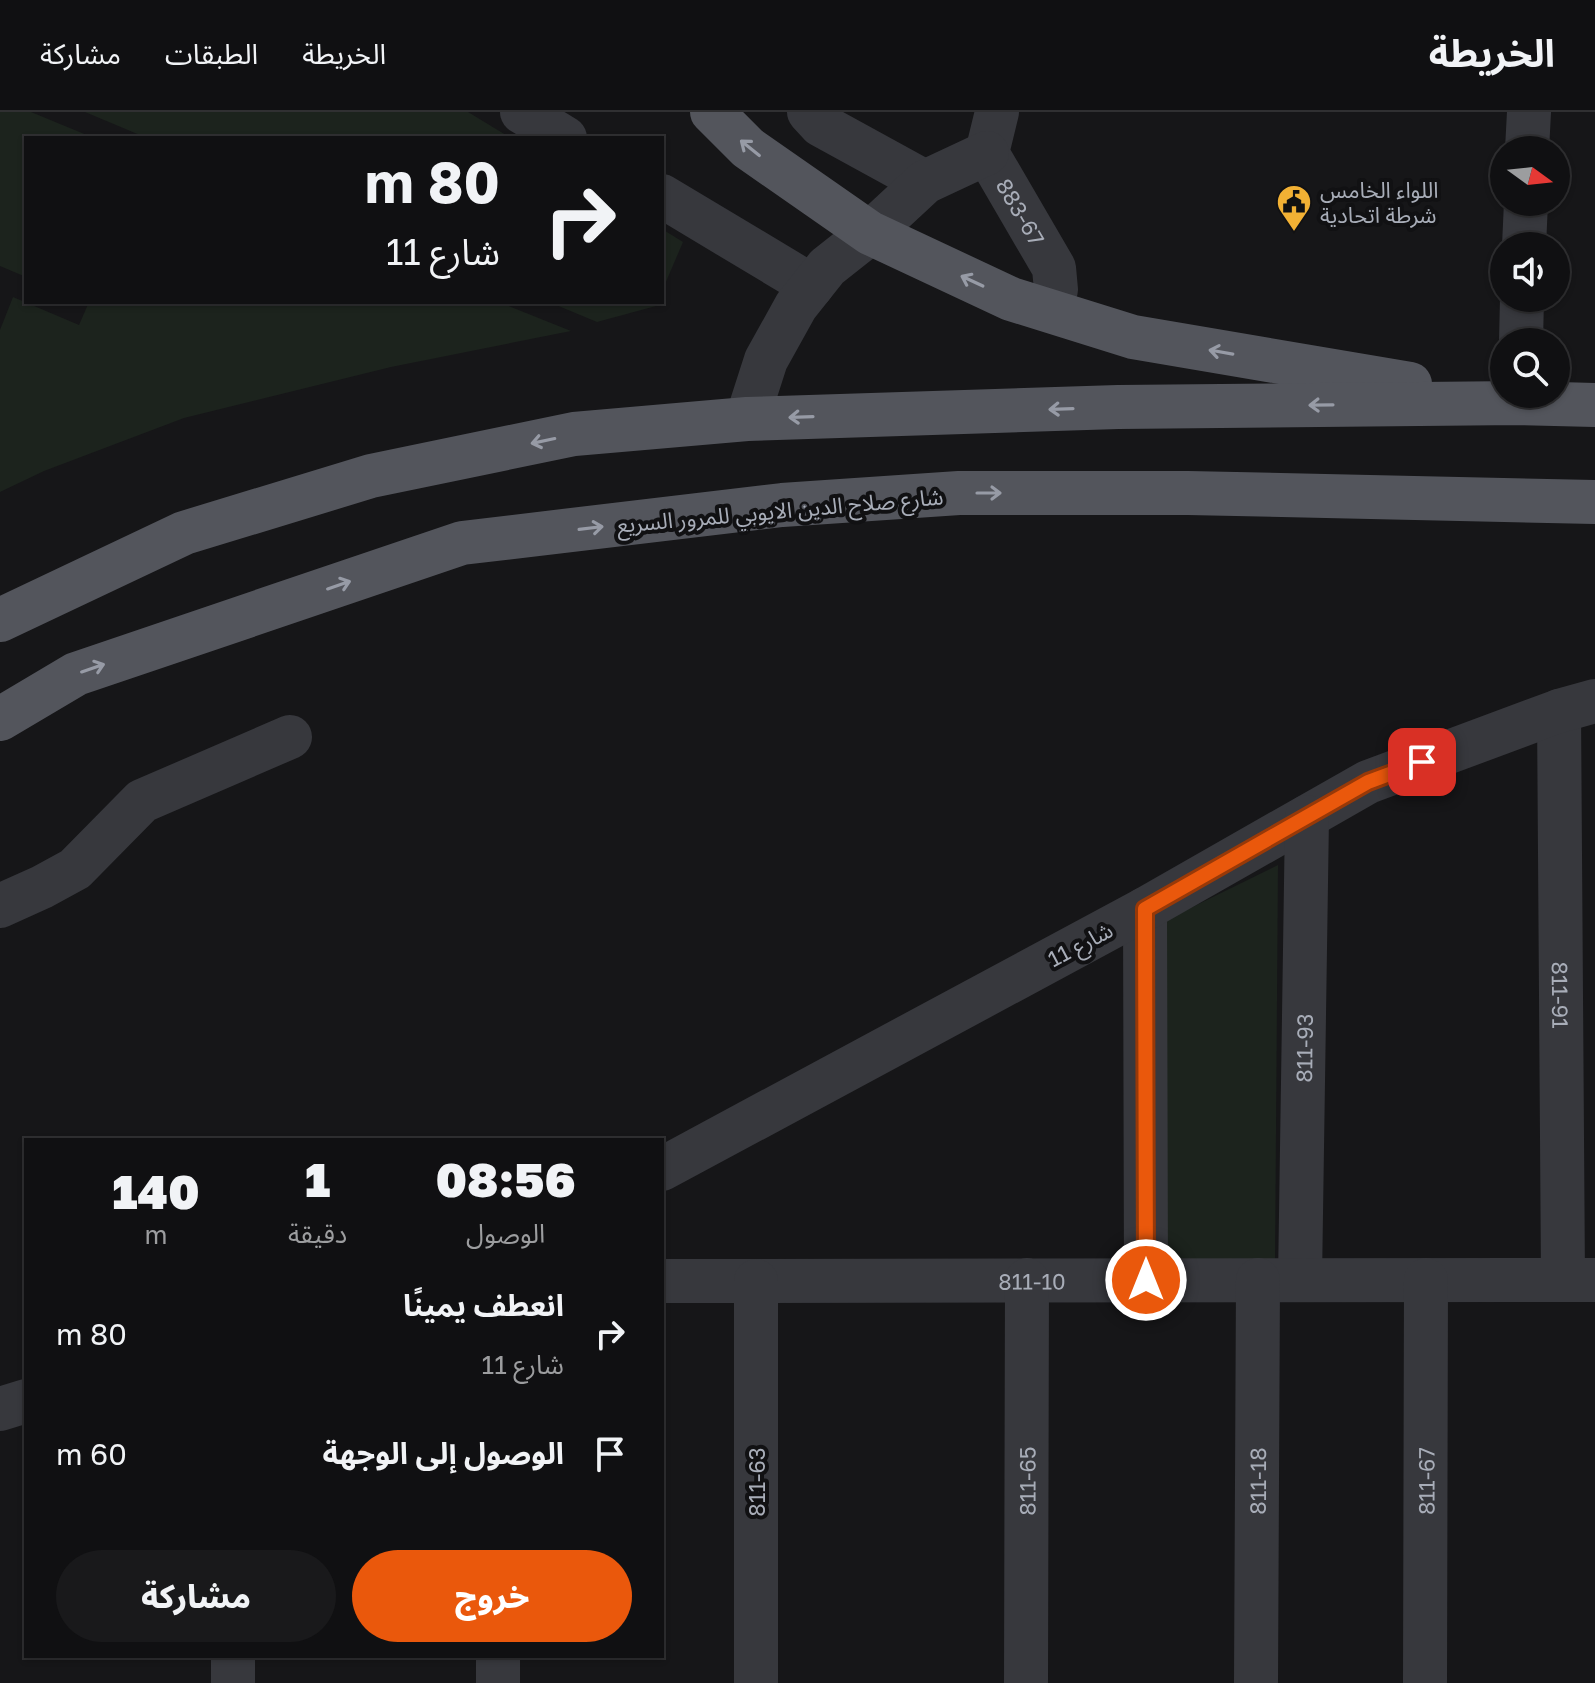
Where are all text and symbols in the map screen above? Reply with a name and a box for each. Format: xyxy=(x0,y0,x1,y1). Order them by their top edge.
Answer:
text: الخريطة xyxy=(1429,30,1555,75)
text: مشاركة xyxy=(40,37,121,70)
text: الطبقات xyxy=(165,37,258,70)
text: الخريطة xyxy=(302,37,386,70)
north arrow xyxy=(1490,136,1570,216)
map controls xyxy=(1490,136,1570,408)
one-way arrow xyxy=(741,139,761,157)
text: 80 m xyxy=(365,148,500,215)
icon: right xyxy=(528,168,632,272)
street label: 883-67 xyxy=(991,173,1051,250)
place label: اللواء الخامس شرطة اتحادية xyxy=(1320,176,1439,228)
public building icon: اللواء الخامس شرطة اتحادية xyxy=(1275,183,1313,233)
text: شارع 11 xyxy=(386,230,500,273)
button: sound xyxy=(1490,232,1570,312)
one-way arrow xyxy=(961,273,985,288)
button: search xyxy=(1490,328,1570,408)
one-way arrow xyxy=(1209,344,1234,359)
one-way arrow xyxy=(1308,397,1335,413)
one-way arrow xyxy=(1048,401,1075,417)
one-way arrow xyxy=(788,410,815,425)
one-way arrow xyxy=(530,434,556,449)
street label: شارع صلاح الدين الايوبي للمرور السريع xyxy=(616,482,945,542)
one-way arrow xyxy=(975,485,1002,501)
one-way arrow xyxy=(578,520,603,535)
one-way arrow xyxy=(326,576,351,591)
one-way arrow xyxy=(80,660,105,675)
pin xyxy=(1388,728,1456,796)
icon: arrive xyxy=(1400,740,1444,784)
street label: شارع 11 xyxy=(1043,916,1119,976)
street label: 811-91 xyxy=(1547,961,1575,1029)
street label: 811-93 xyxy=(1289,1013,1318,1083)
text: 1 xyxy=(305,1150,330,1208)
text: 08:56 xyxy=(435,1150,576,1208)
text: 140 xyxy=(112,1162,200,1220)
text: دقيقة xyxy=(288,1218,347,1249)
text: الوصول xyxy=(466,1218,545,1249)
text: m xyxy=(144,1219,168,1250)
position arrow xyxy=(1104,1238,1188,1322)
street label: 811-10 xyxy=(998,1267,1066,1294)
text: انعطف يمينًا xyxy=(403,1287,564,1323)
icon: right xyxy=(588,1312,632,1356)
text: 80 m xyxy=(56,1316,127,1352)
text: شارع 11 xyxy=(482,1349,564,1380)
icon: arrive xyxy=(588,1432,632,1476)
text: الوصول إلى الوجهة xyxy=(322,1435,564,1471)
text: 60 m xyxy=(56,1436,127,1472)
street label: 811-65 xyxy=(1013,1446,1040,1516)
street label: 811-63 xyxy=(743,1447,770,1517)
street label: 811-18 xyxy=(1243,1447,1271,1515)
street label: 811-67 xyxy=(1412,1447,1439,1515)
button: مشاركة xyxy=(56,1550,336,1642)
button: خروج xyxy=(352,1550,632,1642)

